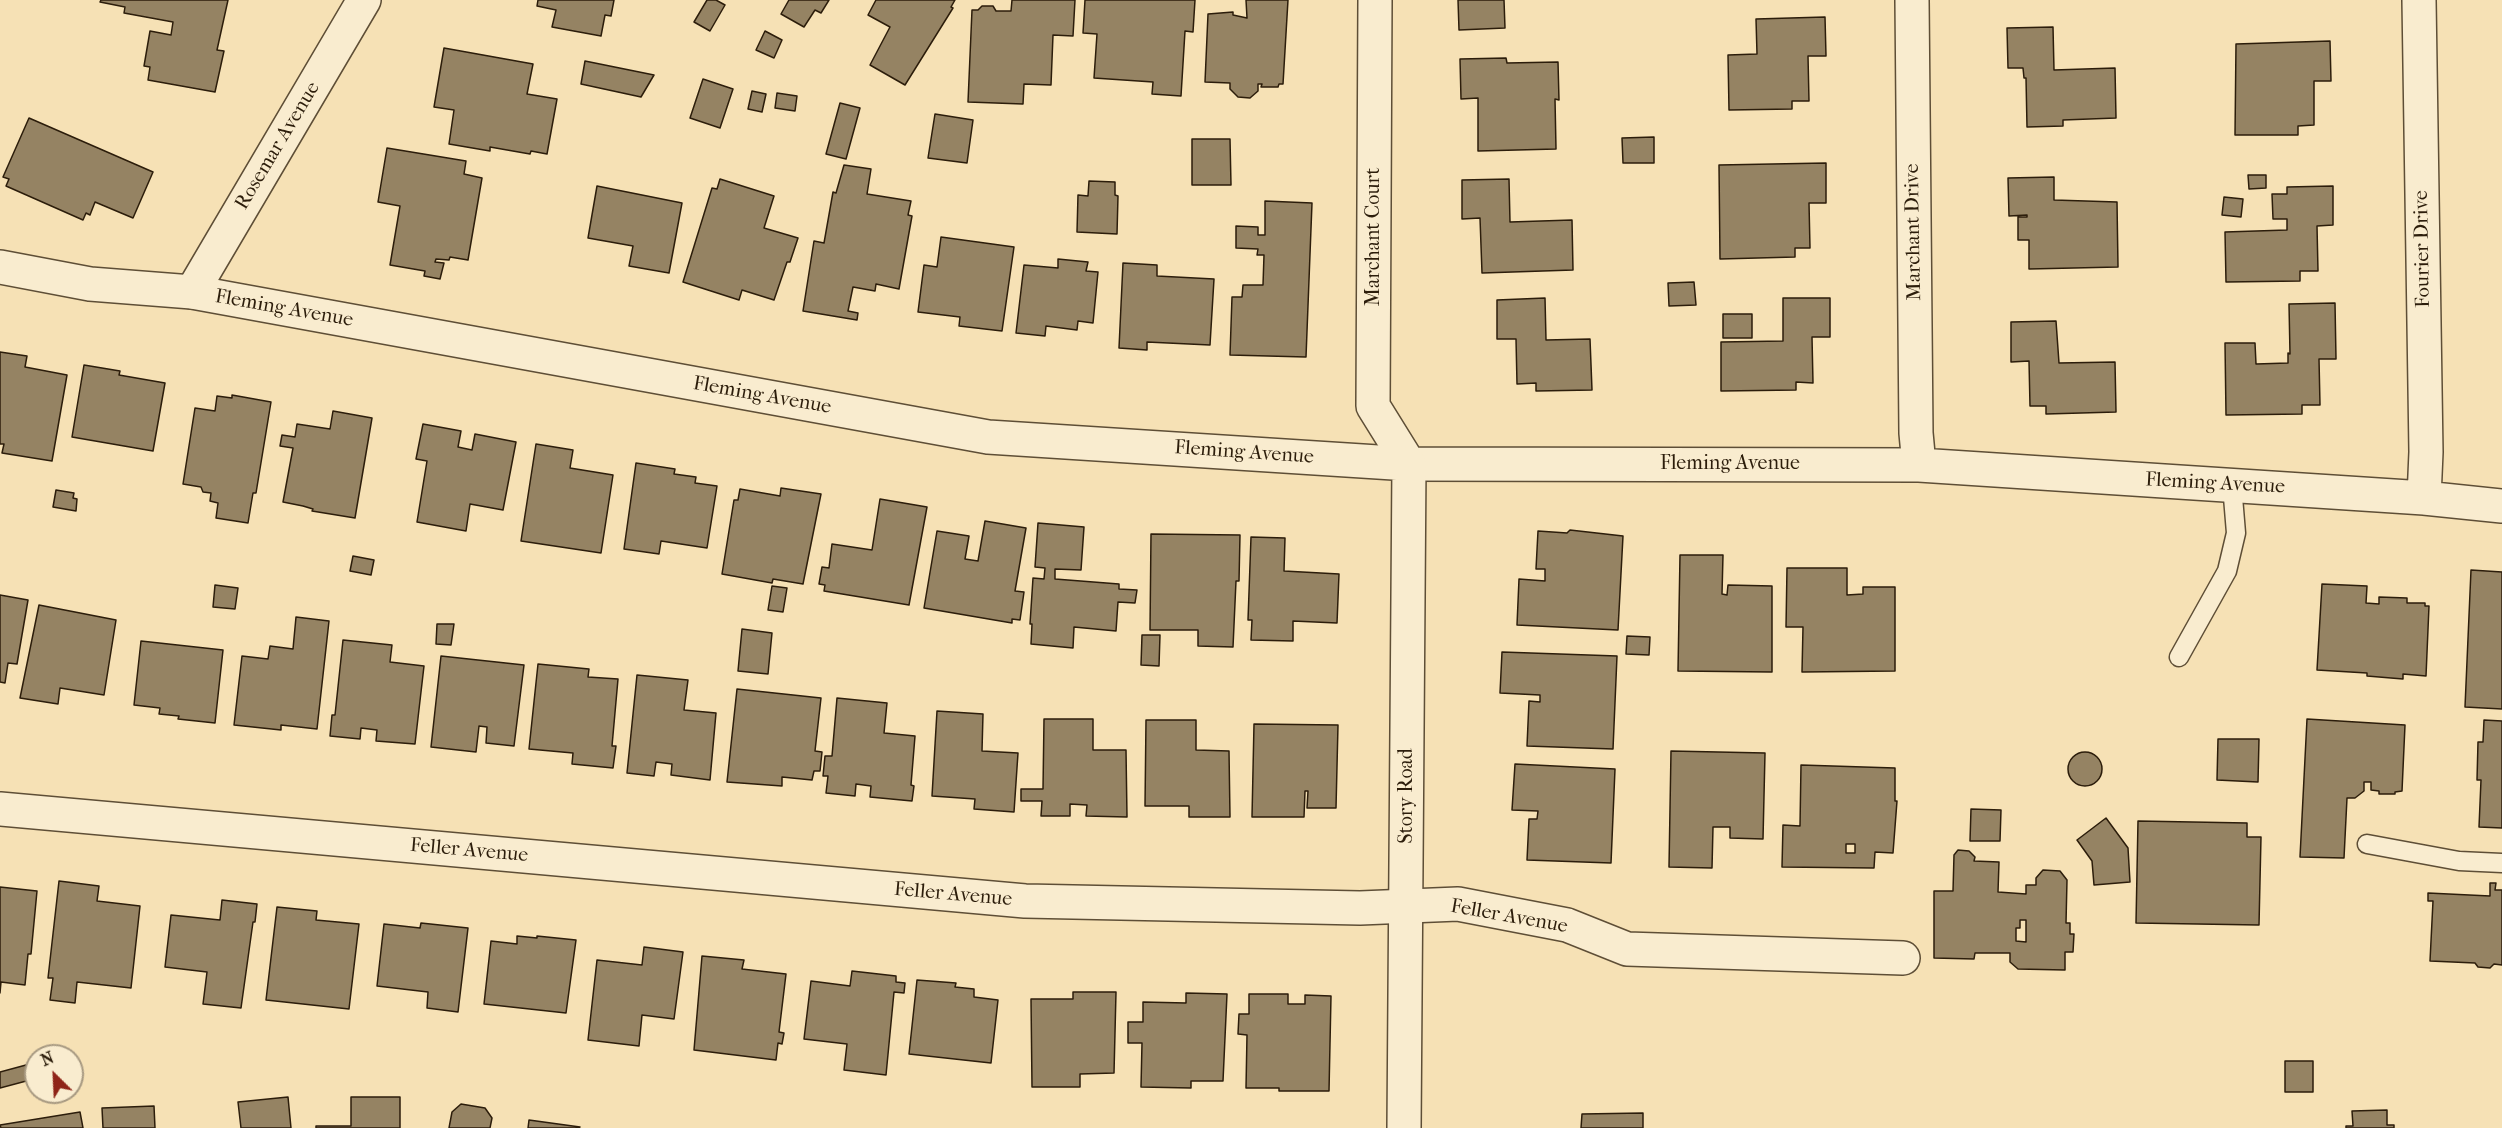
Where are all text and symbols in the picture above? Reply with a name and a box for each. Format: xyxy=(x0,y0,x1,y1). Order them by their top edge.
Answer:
street label: Rosemar Avenue xyxy=(230,78,326,214)
street label: Marchant Drive xyxy=(1901,163,1927,301)
street label: Marchant Court xyxy=(1362,168,1386,306)
street label: Fourier Drive xyxy=(2410,190,2436,308)
street label: Fleming Avenue xyxy=(213,285,355,333)
street label: Fleming Avenue xyxy=(691,372,833,420)
street label: Fleming Avenue xyxy=(1173,436,1315,470)
street label: Fleming Avenue xyxy=(1660,452,1800,476)
street label: Fleming Avenue xyxy=(2145,468,2285,500)
street label: Story Road xyxy=(1395,748,1419,844)
street label: Feller Avenue xyxy=(409,834,529,868)
street label: Feller Avenue xyxy=(893,878,1013,912)
street label: Feller Avenue xyxy=(1449,895,1569,939)
north arrow xyxy=(24,1044,84,1104)
text: N xyxy=(38,1048,57,1070)

